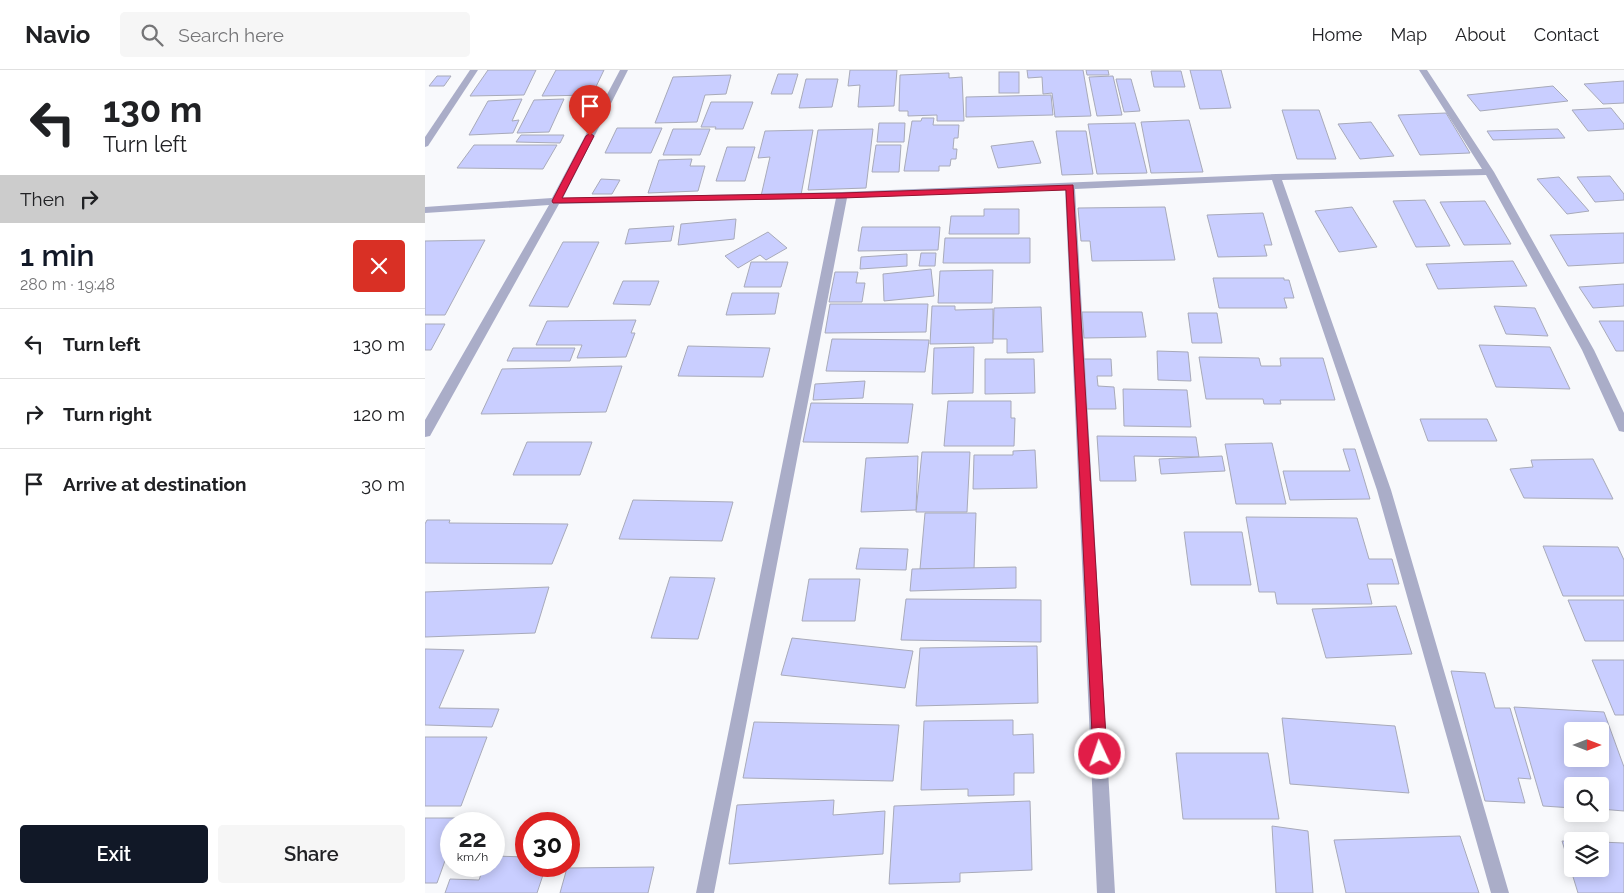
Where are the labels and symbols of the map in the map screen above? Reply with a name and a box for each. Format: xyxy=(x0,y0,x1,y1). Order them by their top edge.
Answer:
pin xyxy=(569,85,611,136)
north arrow xyxy=(1564,722,1609,768)
position arrow xyxy=(1073,727,1125,779)
speed limit sign: 30 xyxy=(515,812,580,877)

